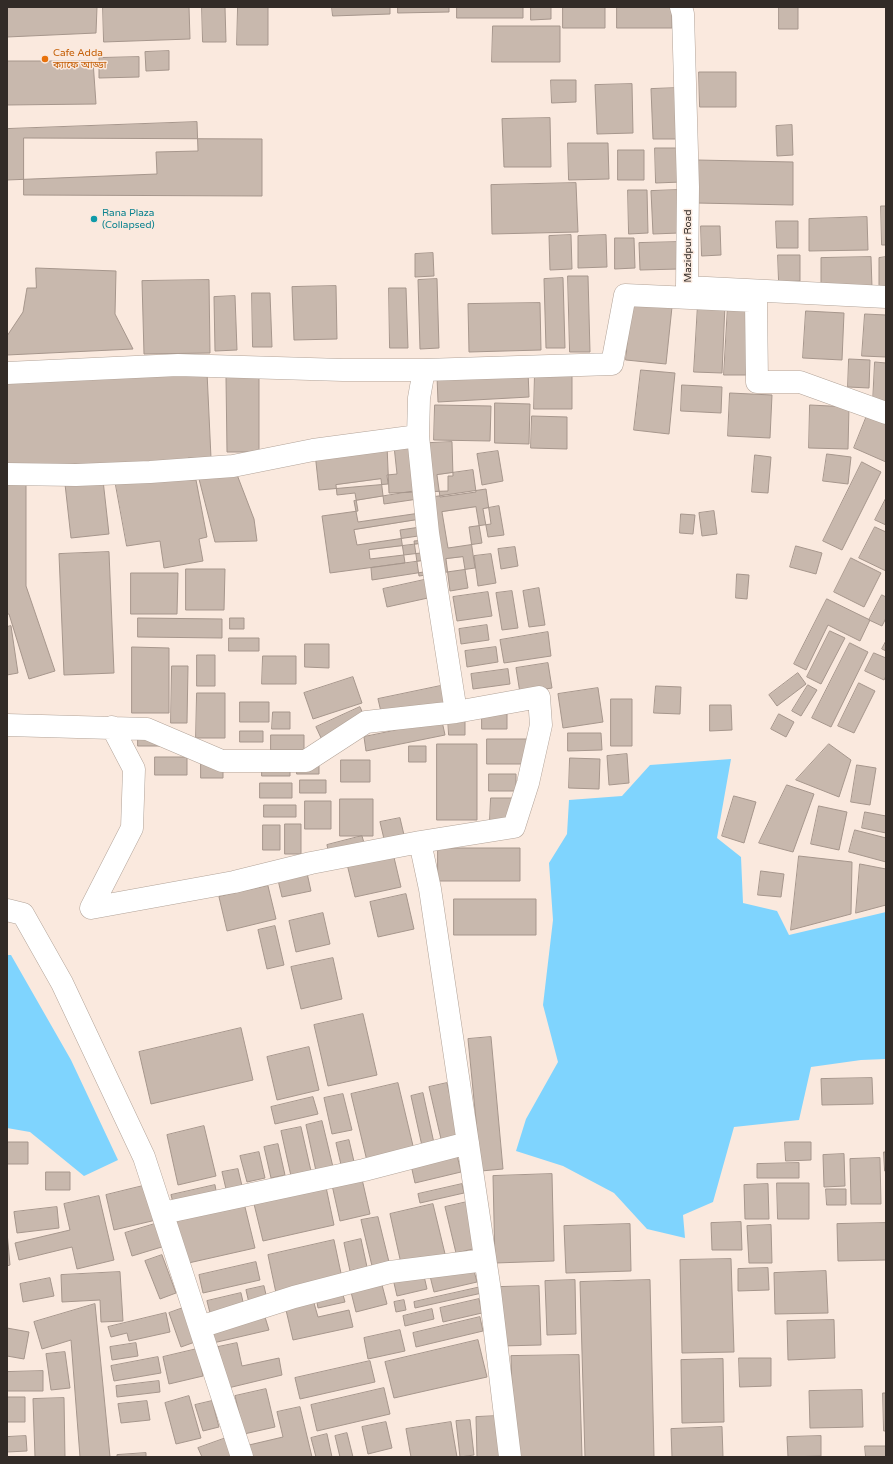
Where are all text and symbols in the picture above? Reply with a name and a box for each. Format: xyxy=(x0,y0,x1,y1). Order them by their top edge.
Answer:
place label: Cafe Adda ক্যাফে আড্ডা xyxy=(53,47,106,70)
marker: Cafe Adda ক্যাফে আড্ডা xyxy=(40,54,50,64)
place label: Rana Plaza (Collapsed) xyxy=(102,207,155,230)
street label: Mazidpur Road xyxy=(682,209,694,283)
marker: Rana Plaza (Collapsed) xyxy=(89,214,99,224)

